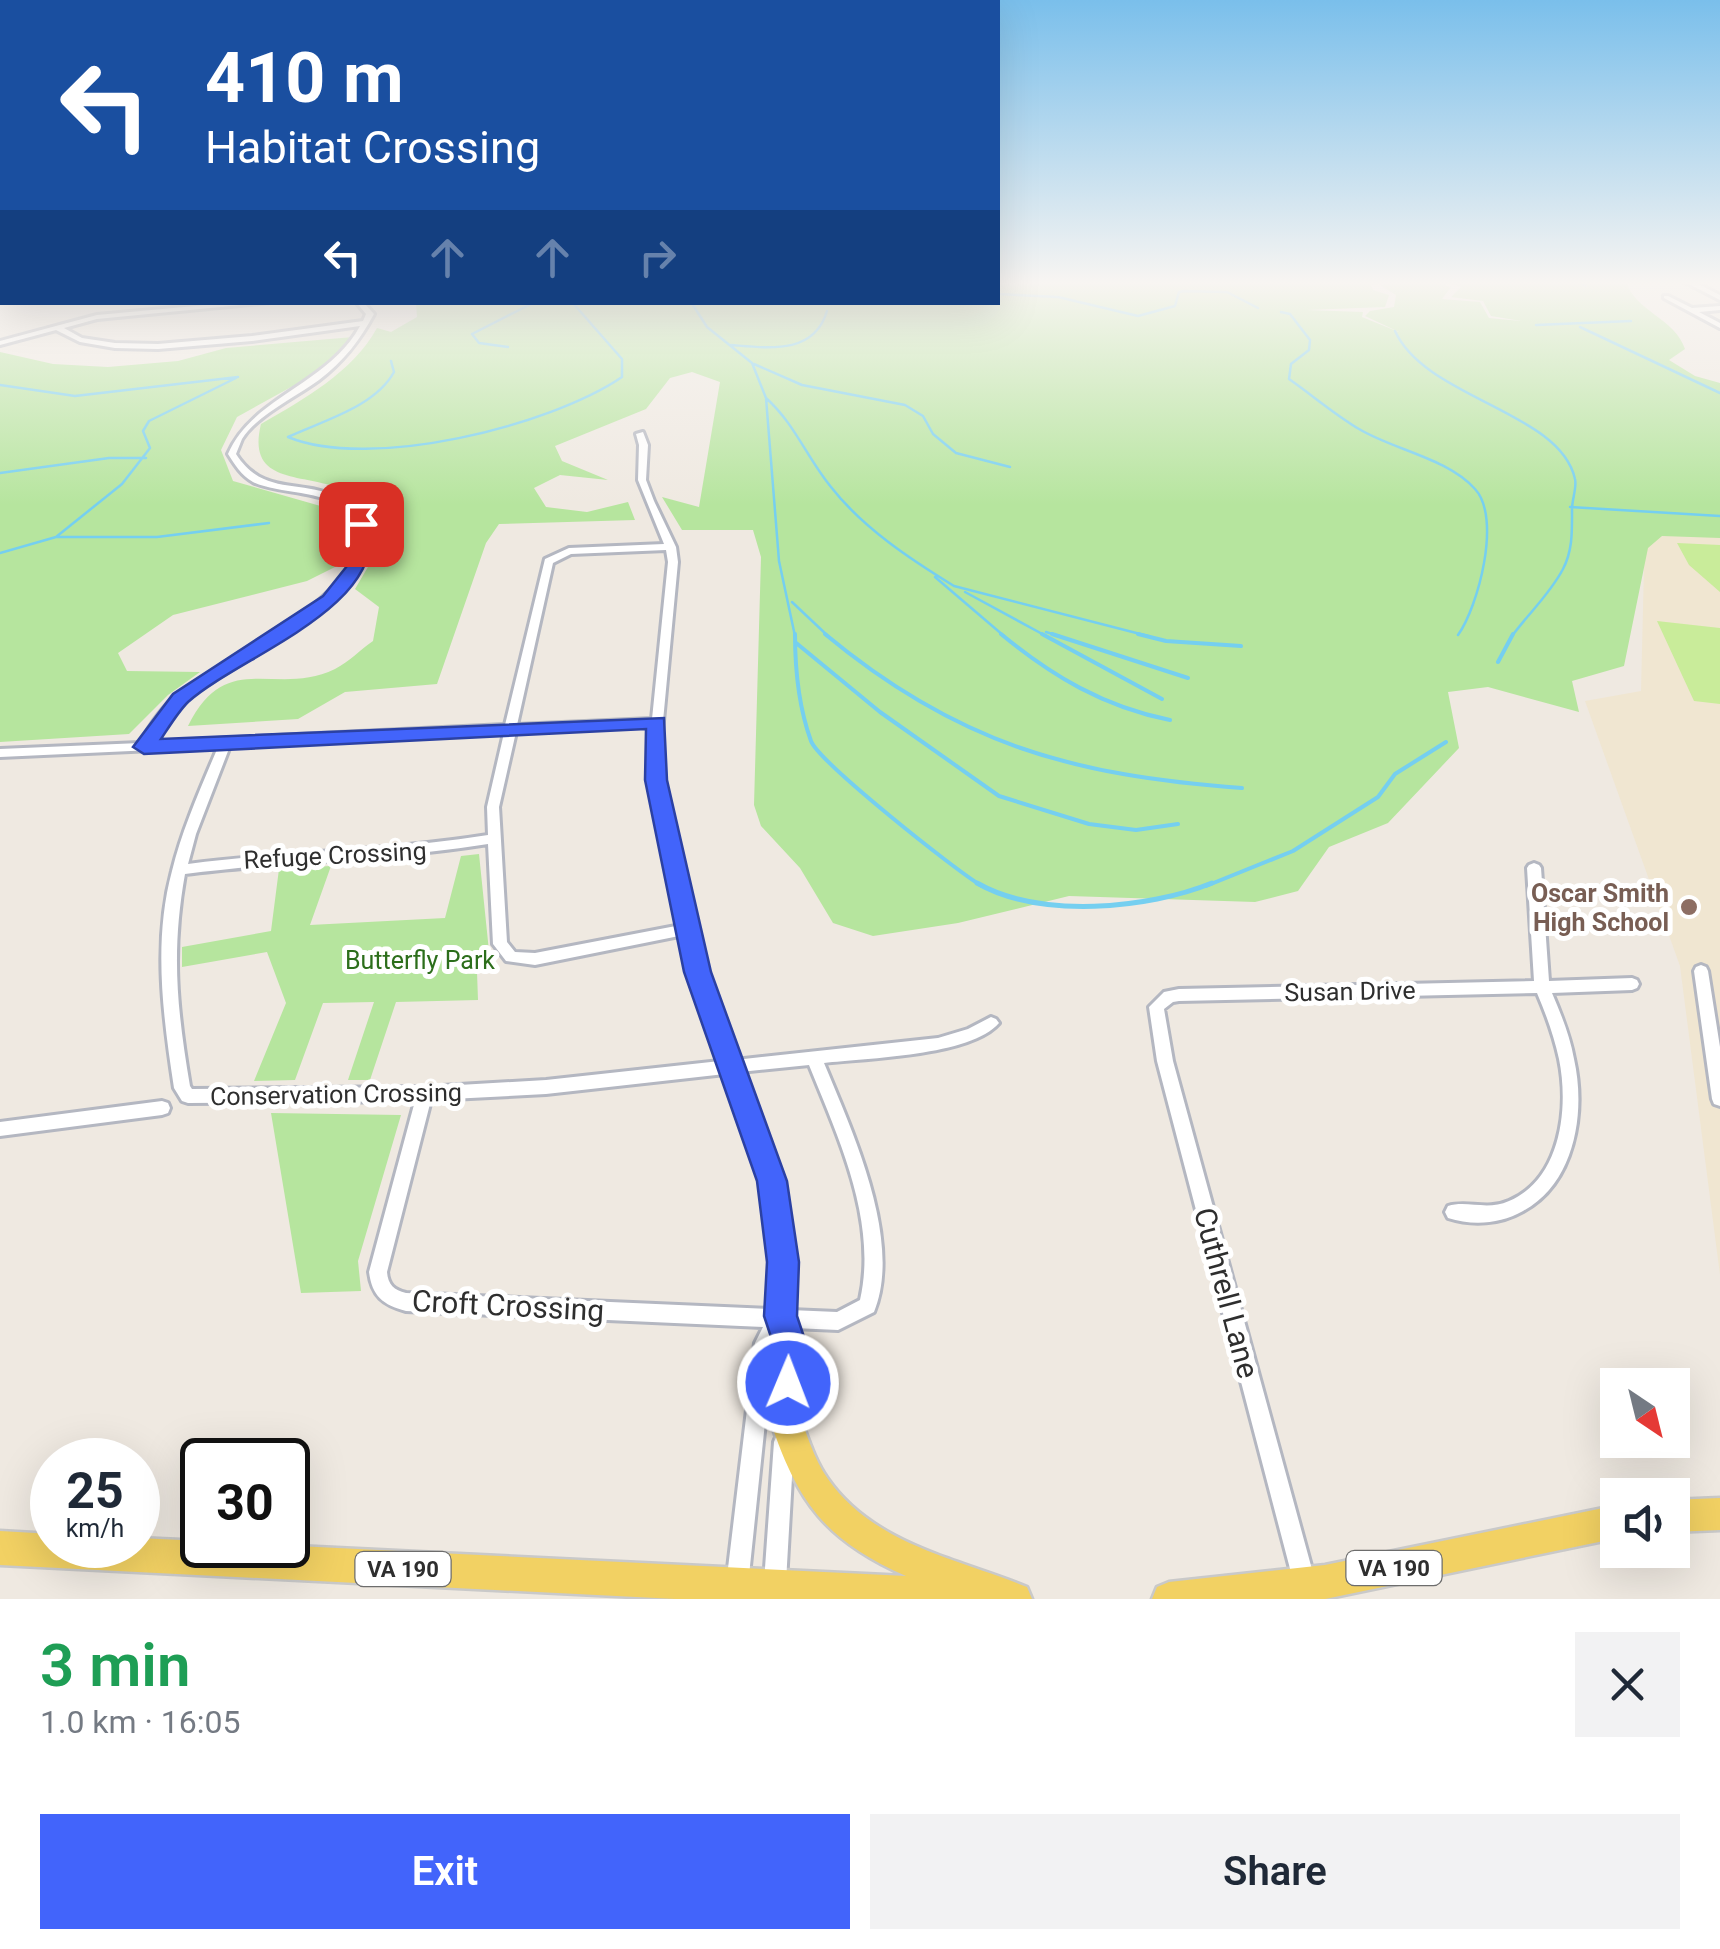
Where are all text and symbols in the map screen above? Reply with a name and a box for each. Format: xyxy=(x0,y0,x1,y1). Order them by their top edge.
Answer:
text: 410 m xyxy=(205,37,404,119)
icon: left xyxy=(40,40,170,170)
text: Habitat Crossing xyxy=(205,121,540,174)
icon: left xyxy=(315,230,370,285)
icon: ahead xyxy=(420,230,475,285)
icon: ahead xyxy=(525,230,580,285)
icon: right xyxy=(630,230,685,285)
pin xyxy=(319,482,404,567)
icon: arrive xyxy=(334,497,389,552)
street label: Refuge Crossing xyxy=(243,836,427,875)
place label: Oscar Smith High School xyxy=(1531,879,1669,937)
marker: Oscar Smith High School xyxy=(1678,896,1700,918)
park label: Butterfly Park xyxy=(345,946,495,975)
street label: Susan Drive xyxy=(1284,976,1416,1007)
street label: Conservation Crossing xyxy=(210,1078,462,1111)
street label: Cuthrell Lane xyxy=(1187,1204,1266,1382)
street label: Croft Crossing xyxy=(411,1283,605,1328)
position arrow xyxy=(736,1331,840,1435)
north arrow xyxy=(1600,1368,1690,1458)
map controls xyxy=(1600,1368,1690,1568)
speed limit sign: 30 xyxy=(180,1438,310,1568)
text: 25 xyxy=(66,1462,124,1520)
button: sound xyxy=(1600,1478,1690,1568)
text: km/h xyxy=(66,1514,124,1543)
road number: VA 190 xyxy=(1346,1551,1442,1585)
road number: VA 190 xyxy=(356,1552,450,1586)
text: 3 min xyxy=(40,1630,190,1701)
button: close xyxy=(1575,1632,1680,1737)
text: 1.0 km · 16:05 xyxy=(40,1703,241,1741)
button: Exit xyxy=(40,1814,850,1929)
button: Share xyxy=(870,1814,1680,1929)

